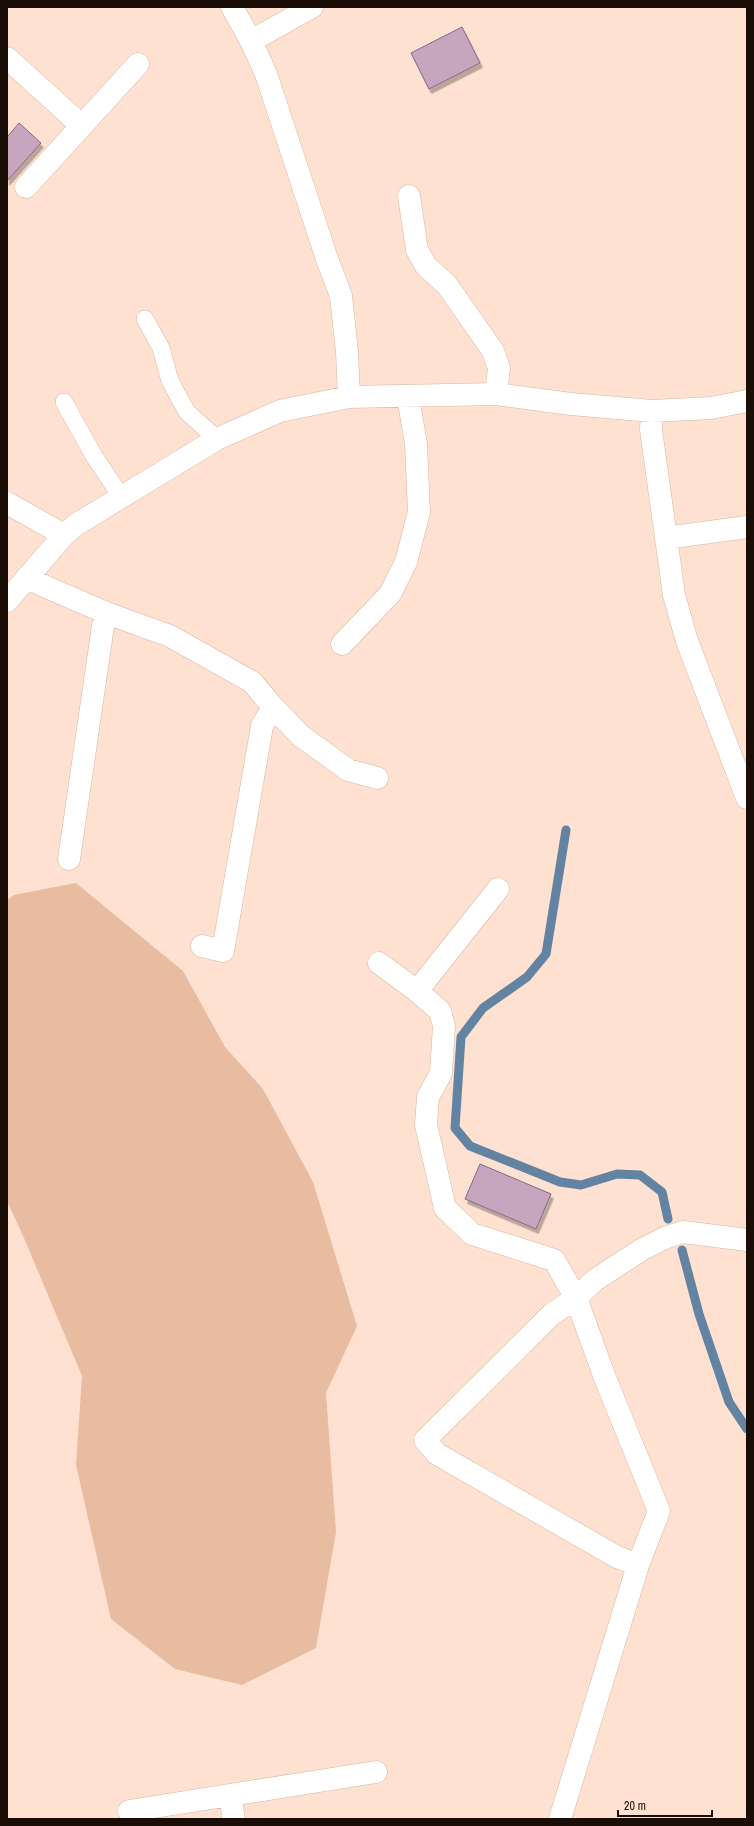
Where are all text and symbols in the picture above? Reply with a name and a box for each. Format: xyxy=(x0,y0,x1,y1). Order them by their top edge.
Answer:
scale bar xyxy=(618,1792,712,1818)
text: 20 m xyxy=(624,1798,646,1814)

